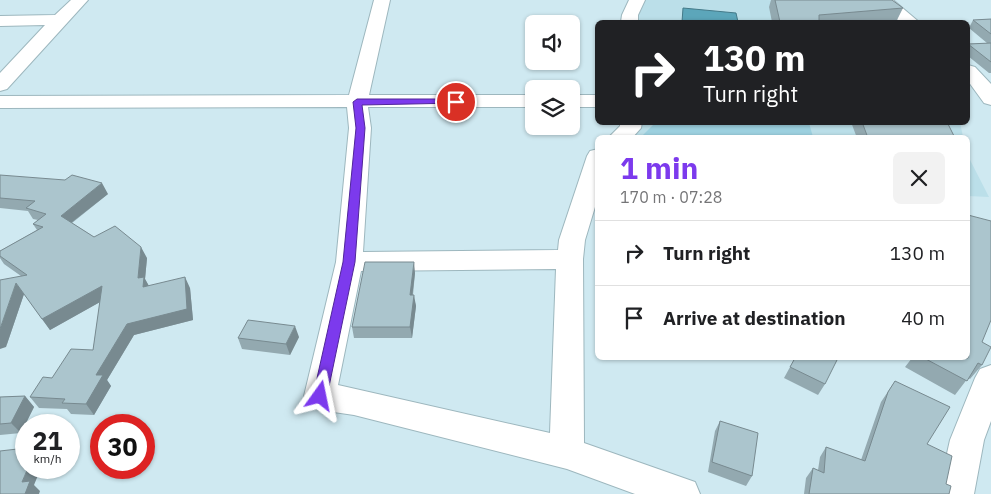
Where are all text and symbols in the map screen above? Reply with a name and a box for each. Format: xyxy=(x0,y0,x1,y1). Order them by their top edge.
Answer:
map controls xyxy=(525,15,580,135)
button: sound xyxy=(525,15,580,70)
text: 130 m xyxy=(703,35,806,81)
icon: right xyxy=(620,40,685,105)
text: Turn right xyxy=(703,79,798,108)
button: layers xyxy=(525,80,580,135)
pin xyxy=(435,81,477,123)
icon: arrive xyxy=(442,88,470,116)
text: 1 min xyxy=(620,148,698,187)
button: close xyxy=(893,152,945,204)
text: 170 m · 07:28 xyxy=(620,187,722,207)
icon: right xyxy=(620,239,648,267)
text: Turn right xyxy=(663,241,750,265)
text: 130 m xyxy=(890,241,945,265)
icon: arrive xyxy=(620,304,648,332)
text: Arrive at destination xyxy=(663,306,846,330)
text: 40 m xyxy=(901,306,945,330)
position arrow xyxy=(293,369,345,421)
speed limit sign: 30 xyxy=(90,414,155,479)
text: 21 xyxy=(32,424,63,457)
text: km/h xyxy=(33,451,62,466)

